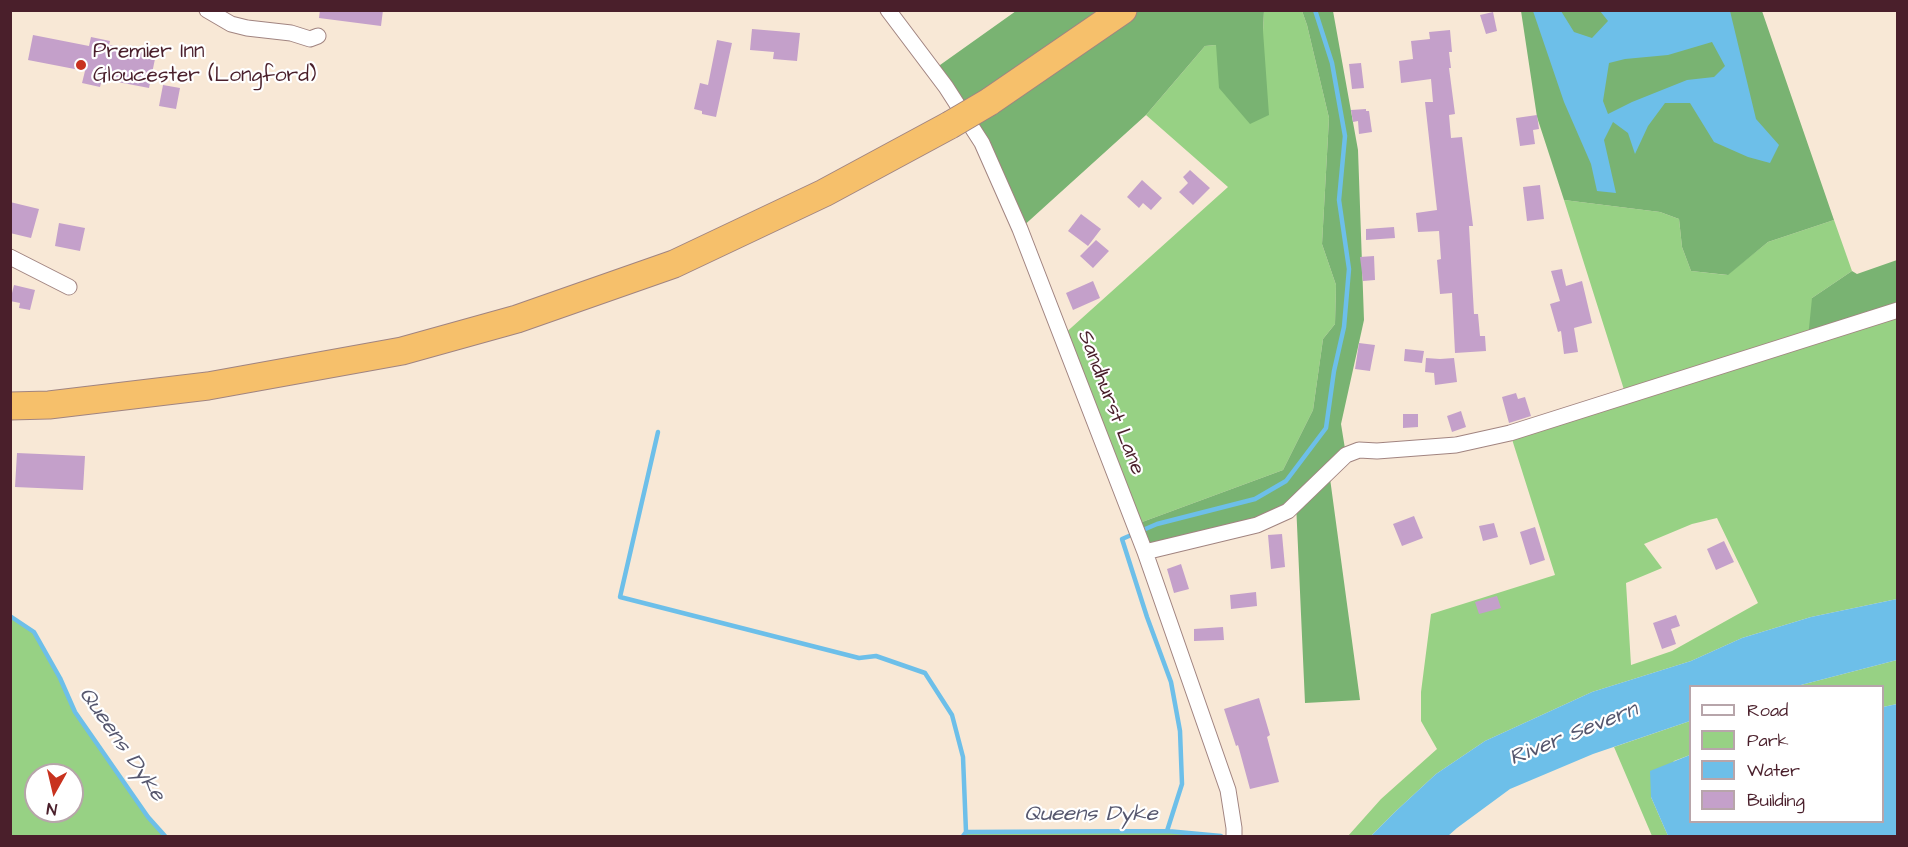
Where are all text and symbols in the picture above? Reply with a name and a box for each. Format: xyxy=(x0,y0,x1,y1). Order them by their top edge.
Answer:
place label: Premier Inn Gloucester (Longford) xyxy=(93,40,316,90)
marker: Premier Inn Gloucester (Longford) xyxy=(74,58,88,72)
street label: Sandhurst Lane xyxy=(1071,327,1149,479)
water label: Queens Dyke xyxy=(72,683,170,807)
legend xyxy=(1689,685,1884,823)
water label: River Severn xyxy=(1506,697,1642,773)
text: Road xyxy=(1747,698,1788,723)
text: Park xyxy=(1747,728,1789,753)
text: Water xyxy=(1747,758,1800,783)
north arrow xyxy=(24,763,84,823)
text: Building xyxy=(1747,788,1805,813)
text: N xyxy=(45,797,58,820)
water label: Queens Dyke xyxy=(1024,802,1158,828)

